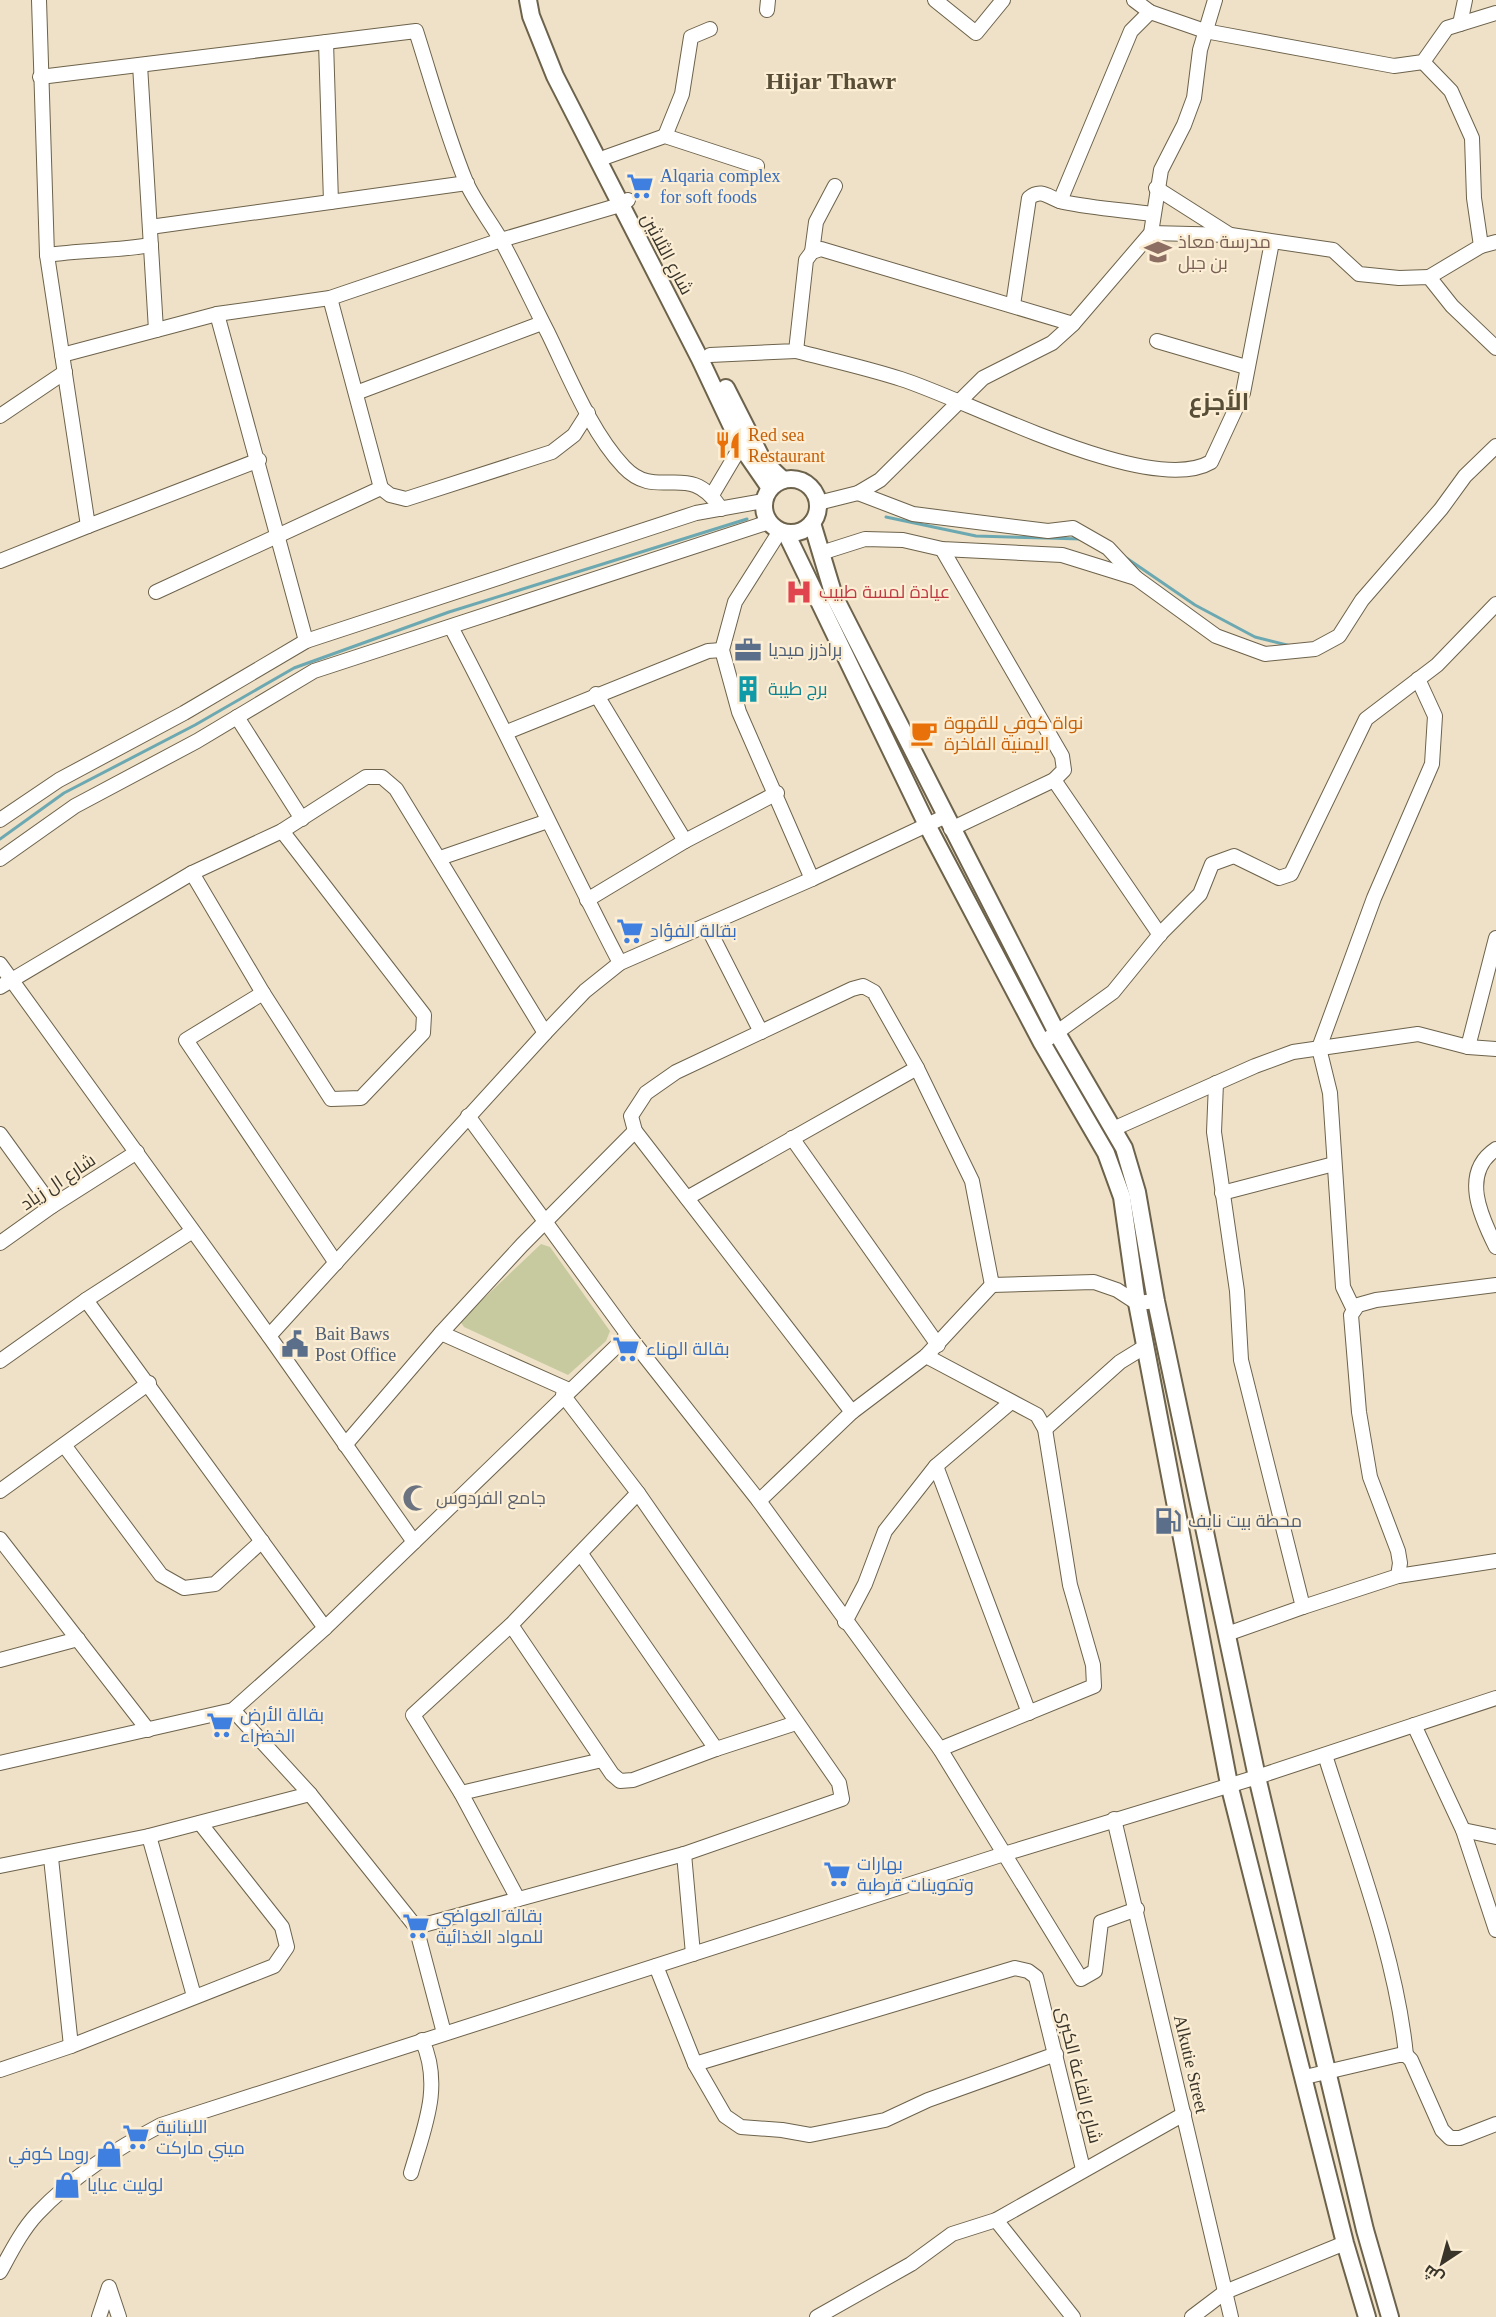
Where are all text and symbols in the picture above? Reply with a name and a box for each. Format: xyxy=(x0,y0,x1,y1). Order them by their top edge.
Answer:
district label: Hijar Thawr xyxy=(766,68,897,94)
place label: Alqaria complex for soft foods xyxy=(660,166,780,207)
supermarket icon: Alqaria complex for soft foods xyxy=(625,171,655,201)
street label: شارع الثلاثين xyxy=(635,210,697,299)
place label: مدرسة معاذ بن جبل xyxy=(1178,232,1271,274)
school or university icon: مدرسة معاذ بن جبل xyxy=(1143,237,1173,267)
district label: الأجزع xyxy=(1189,389,1249,418)
place label: Red sea Restaurant xyxy=(748,425,825,466)
restaurant icon: Red sea Restaurant xyxy=(713,430,743,460)
hospital icon: عيادة لمسة طبيب xyxy=(784,577,814,607)
place label: عيادة لمسة طبيب xyxy=(819,582,950,602)
office icon: براذرز ميديا xyxy=(733,635,763,665)
place label: براذرز ميديا xyxy=(768,640,842,661)
building icon: برج طيبة xyxy=(733,674,763,704)
place label: برج طيبة xyxy=(768,679,828,701)
place label: نواة كوفي للقهوة اليمنية الفاخرة xyxy=(944,713,1083,755)
cafe icon: نواة كوفي للقهوة اليمنية الفاخرة xyxy=(909,718,939,748)
supermarket icon: بقالة الفؤاد xyxy=(615,916,645,946)
place label: بقالة الفؤاد xyxy=(650,921,737,942)
street label: شارع ال زياد xyxy=(17,1150,100,1216)
place label: Bait Baws Post Office xyxy=(315,1324,396,1365)
public building icon: Bait Baws Post Office xyxy=(280,1329,310,1359)
supermarket icon: بقالة الهناء xyxy=(611,1334,641,1364)
place label: بقالة الهناء xyxy=(646,1339,730,1360)
mosque icon: جامع الفردوس xyxy=(401,1483,431,1513)
place label: جامع الفردوس xyxy=(436,1488,546,1510)
fuel station icon: محطة بيت نايف xyxy=(1153,1506,1183,1536)
place label: محطة بيت نايف xyxy=(1188,1511,1302,1531)
place label: بقالة الأرض الخضراء xyxy=(240,1705,324,1747)
supermarket icon: بقالة الأرض الخضراء xyxy=(205,1710,235,1740)
place label: بهارات وتموينات قرطبة xyxy=(857,1854,974,1896)
supermarket icon: بهارات وتموينات قرطبة xyxy=(822,1859,852,1889)
place label: بقالة العواضي للمواد الغذائية xyxy=(436,1906,543,1948)
supermarket icon: بقالة العواضي للمواد الغذائية xyxy=(401,1911,431,1941)
street label: شارع القاعة الكبرى xyxy=(1050,2005,1106,2146)
street label: Alkutie Street xyxy=(1170,2013,1212,2115)
place label: اللبنانية ميني ماركت xyxy=(156,2117,245,2162)
supermarket icon: اللبنانية ميني ماركت xyxy=(121,2122,151,2152)
shop icon: روما كوفي xyxy=(94,2139,124,2169)
place label: روما كوفي xyxy=(8,2144,89,2168)
shop icon: لوليت عبايا xyxy=(52,2170,82,2200)
place label: لوليت عبايا xyxy=(87,2175,163,2196)
north arrow xyxy=(1412,2233,1472,2293)
text: ش xyxy=(1420,2261,1447,2288)

